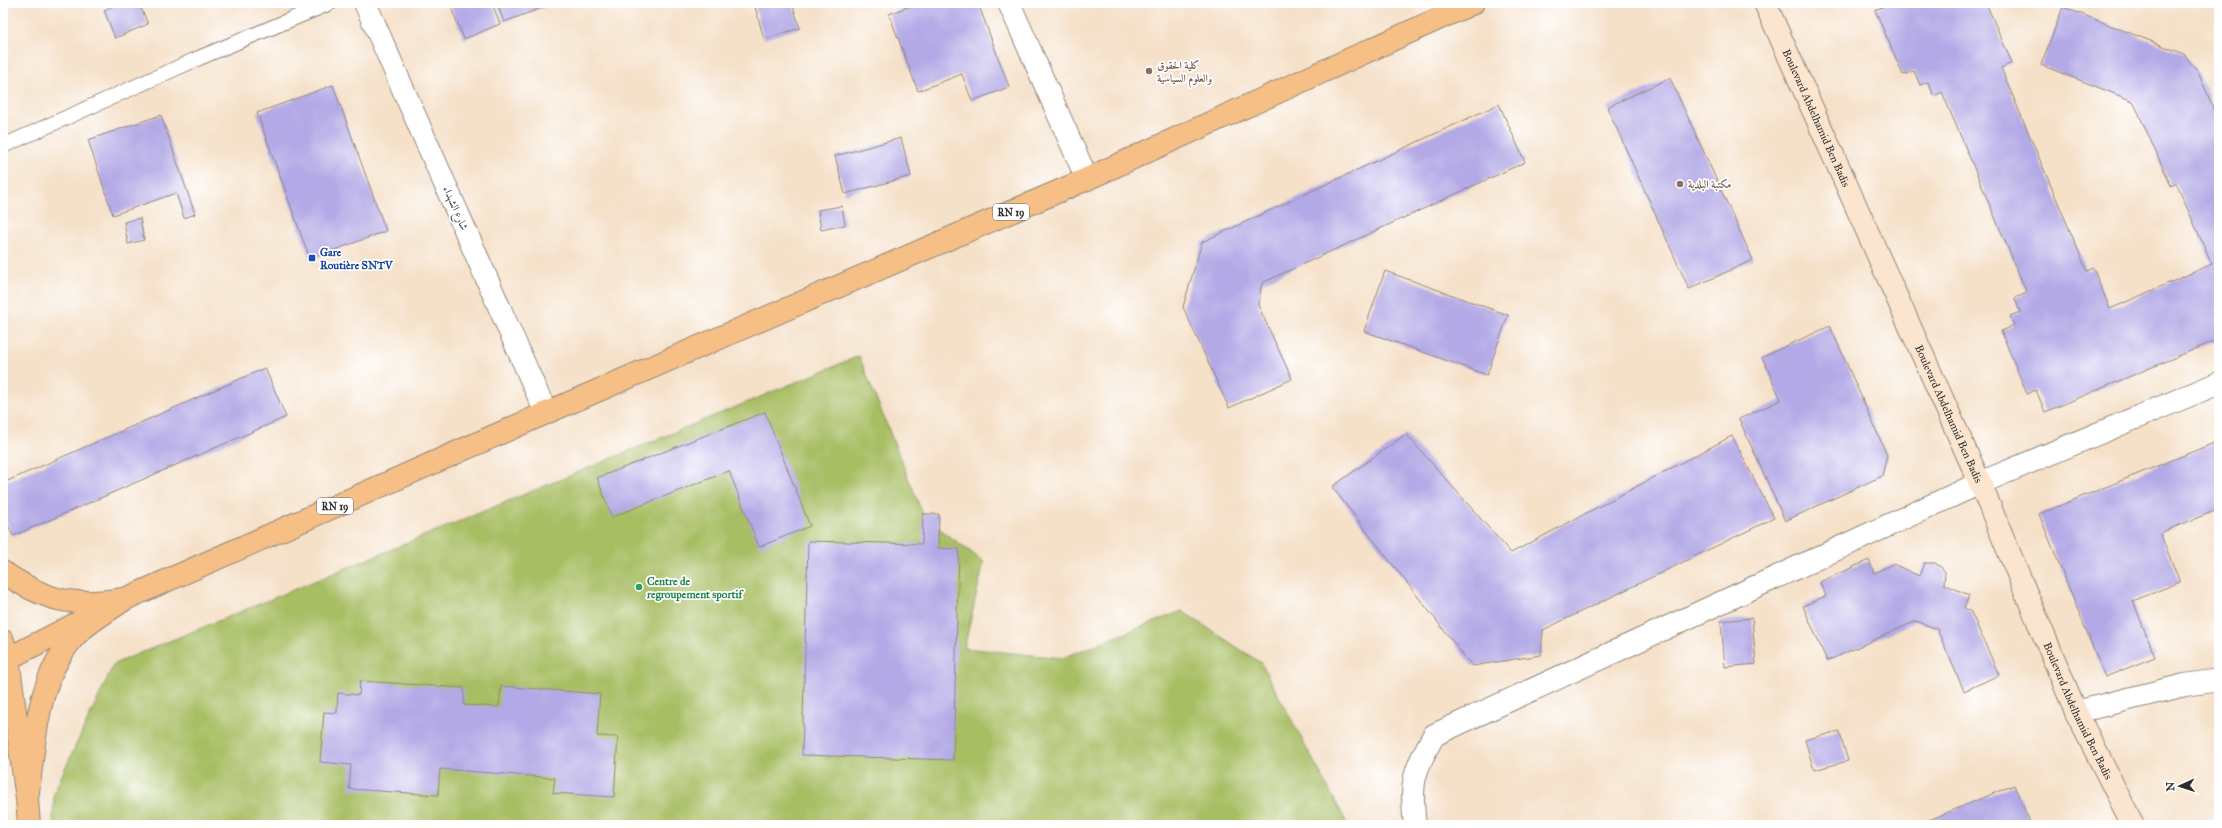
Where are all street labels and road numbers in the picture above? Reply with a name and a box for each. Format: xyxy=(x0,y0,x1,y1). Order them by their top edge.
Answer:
street label: Boulevard Abdelhamid Ben Badis xyxy=(1780,47,1853,189)
street label: شارع الشهداء xyxy=(437,184,471,233)
road number: RN 19 xyxy=(993,204,1029,220)
street label: Boulevard Abdelhamid Ben Badis xyxy=(1912,343,1985,485)
road number: RN 19 xyxy=(317,498,353,514)
street label: Boulevard Abdelhamid Ben Badis xyxy=(2041,640,2115,782)

